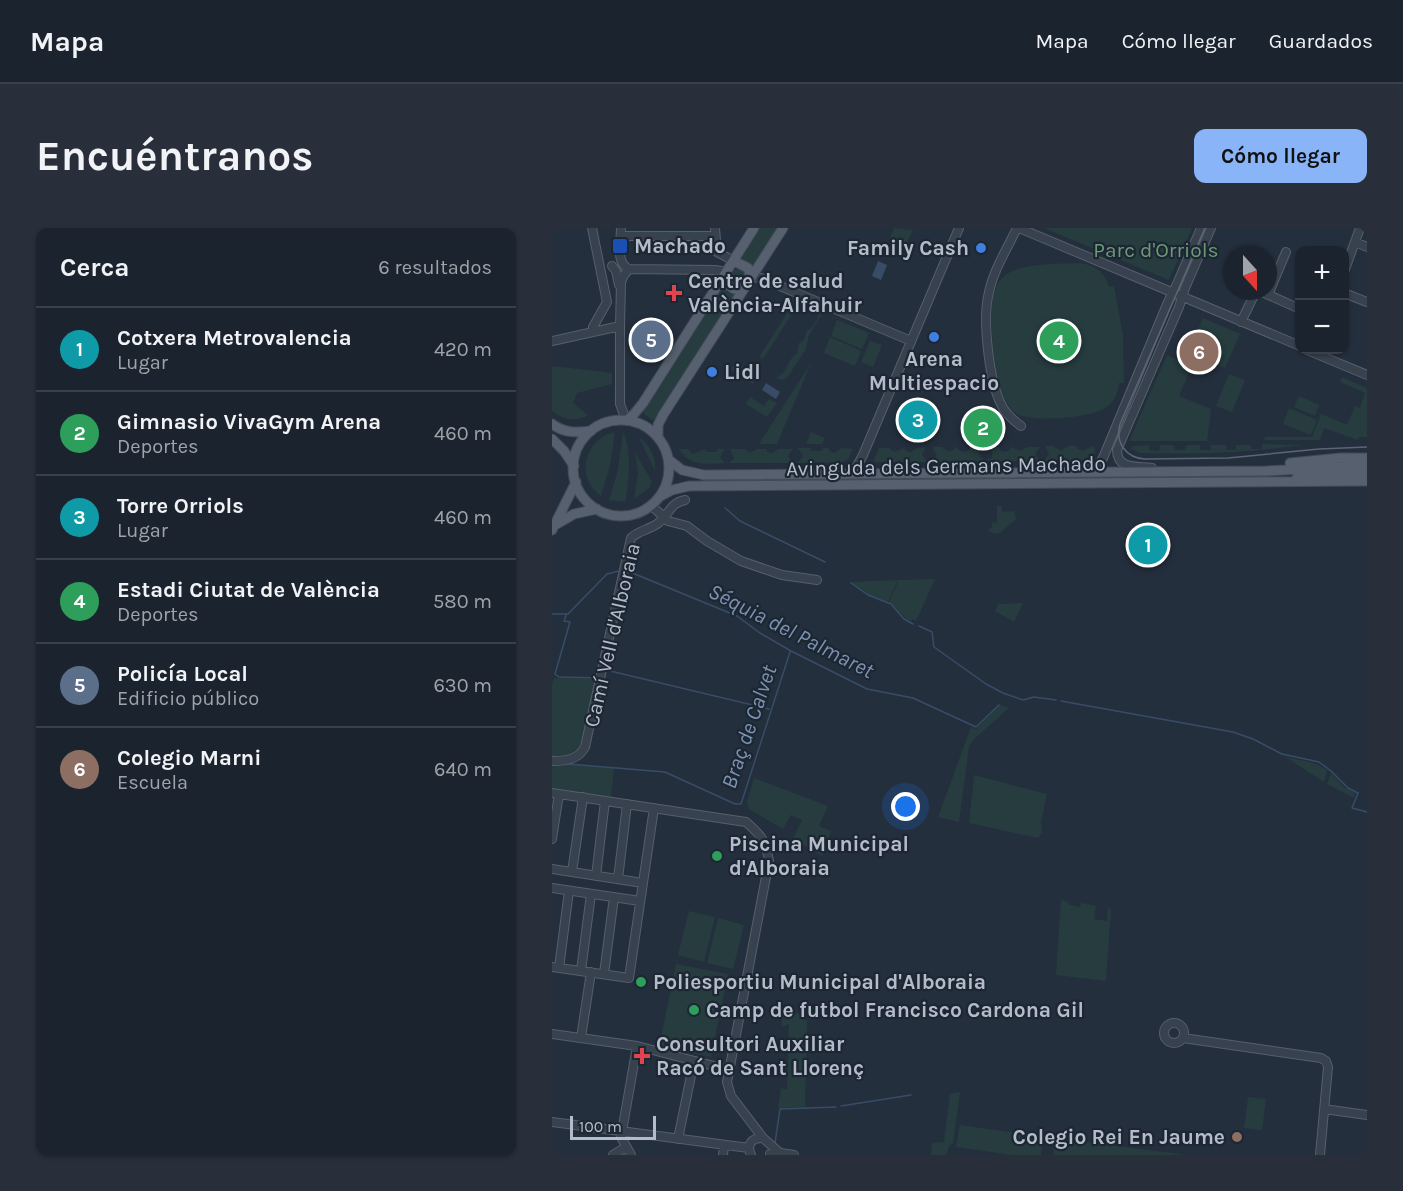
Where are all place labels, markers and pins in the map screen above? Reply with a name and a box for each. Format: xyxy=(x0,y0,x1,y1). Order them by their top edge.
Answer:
place label: Machado xyxy=(634,234,726,258)
place label: Family Cash xyxy=(847,236,969,260)
marker: Machado xyxy=(611,237,629,255)
marker: Family Cash xyxy=(974,241,988,255)
place label: Centre de salud València-Alfahuir xyxy=(688,269,863,317)
marker: Centre de salud València-Alfahuir xyxy=(665,284,683,302)
pin: 5 xyxy=(632,318,670,362)
pin: 4 xyxy=(1040,318,1078,364)
marker: Arena Multiespacio xyxy=(927,330,941,344)
pin: 6 xyxy=(1180,330,1218,374)
place label: Arena Multiespacio xyxy=(869,347,999,395)
place label: Lidl xyxy=(724,360,761,384)
marker: Lidl xyxy=(705,365,719,379)
pin: 3 xyxy=(898,398,938,442)
pin: 2 xyxy=(964,406,1002,450)
pin: 1 xyxy=(1128,522,1168,568)
place label: Piscina Municipal d'Alboraia xyxy=(729,832,909,880)
marker: Piscina Municipal d'Alboraia xyxy=(710,849,724,863)
place label: Poliesportiu Municipal d'Alboraia xyxy=(653,970,986,994)
marker: Poliesportiu Municipal d'Alboraia xyxy=(634,975,648,989)
place label: Camp de futbol Francisco Cardona Gil xyxy=(706,998,1084,1022)
marker: Camp de futbol Francisco Cardona Gil xyxy=(687,1003,701,1017)
place label: Consultori Auxiliar Racó de Sant Llorenç xyxy=(656,1032,864,1080)
marker: Consultori Auxiliar Racó de Sant Llorenç xyxy=(633,1047,651,1065)
place label: Colegio Rei En Jaume xyxy=(1013,1125,1225,1149)
marker: Colegio Rei En Jaume xyxy=(1230,1130,1244,1144)

